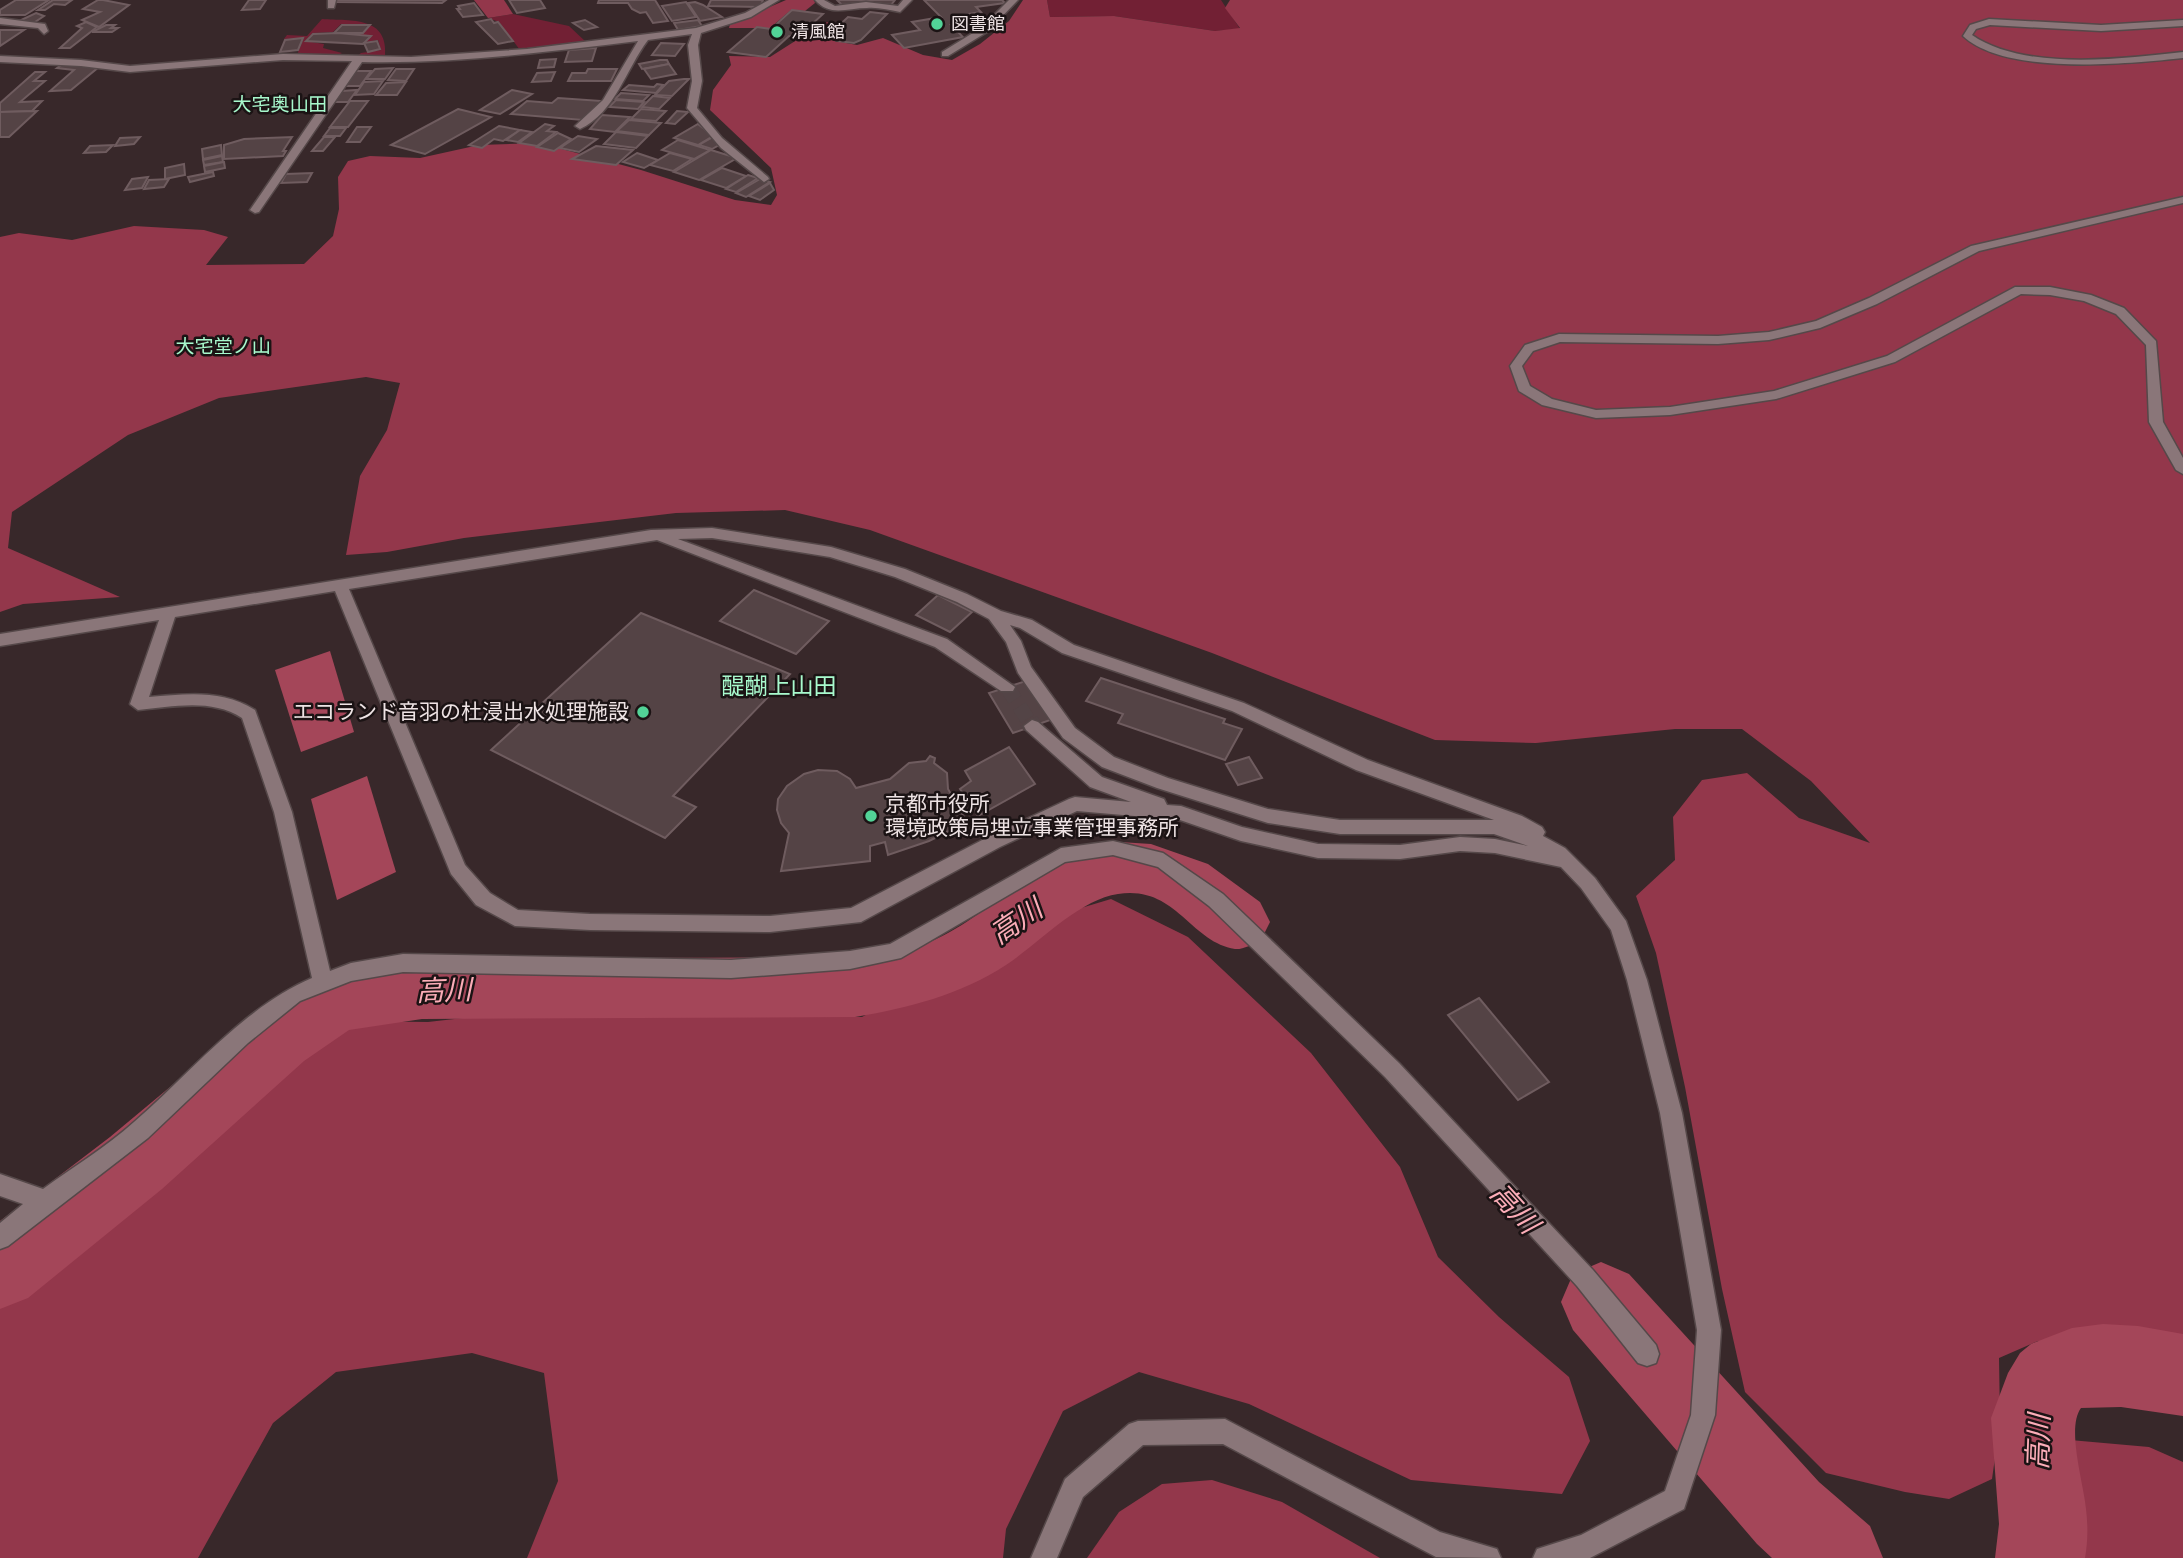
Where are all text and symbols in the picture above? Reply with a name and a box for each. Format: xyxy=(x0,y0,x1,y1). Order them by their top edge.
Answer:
place label: 図書館 xyxy=(951,14,1005,34)
marker: 図書館 xyxy=(929,16,945,32)
place label: 清風館 xyxy=(791,22,845,42)
marker: 清風館 xyxy=(769,24,785,40)
district label: 大宅奥山田 xyxy=(232,94,328,115)
district label: 大宅堂ノ山 xyxy=(175,336,271,357)
district label: 醍醐上山田 xyxy=(722,673,837,699)
place label: エコランド音羽の杜浸出水処理施設 xyxy=(293,700,629,723)
marker: エコランド音羽の杜浸出水処理施設 xyxy=(635,704,651,720)
place label: 京都市役所 環境政策局埋立事業管理事務所 xyxy=(885,792,1179,839)
marker: 京都市役所 環境政策局埋立事業管理事務所 xyxy=(863,808,879,824)
water label: 高川 xyxy=(984,891,1051,950)
water label: 高川 xyxy=(415,974,476,1007)
water label: 高川 xyxy=(1484,1177,1547,1242)
water label: 高川 xyxy=(2022,1411,2055,1471)

